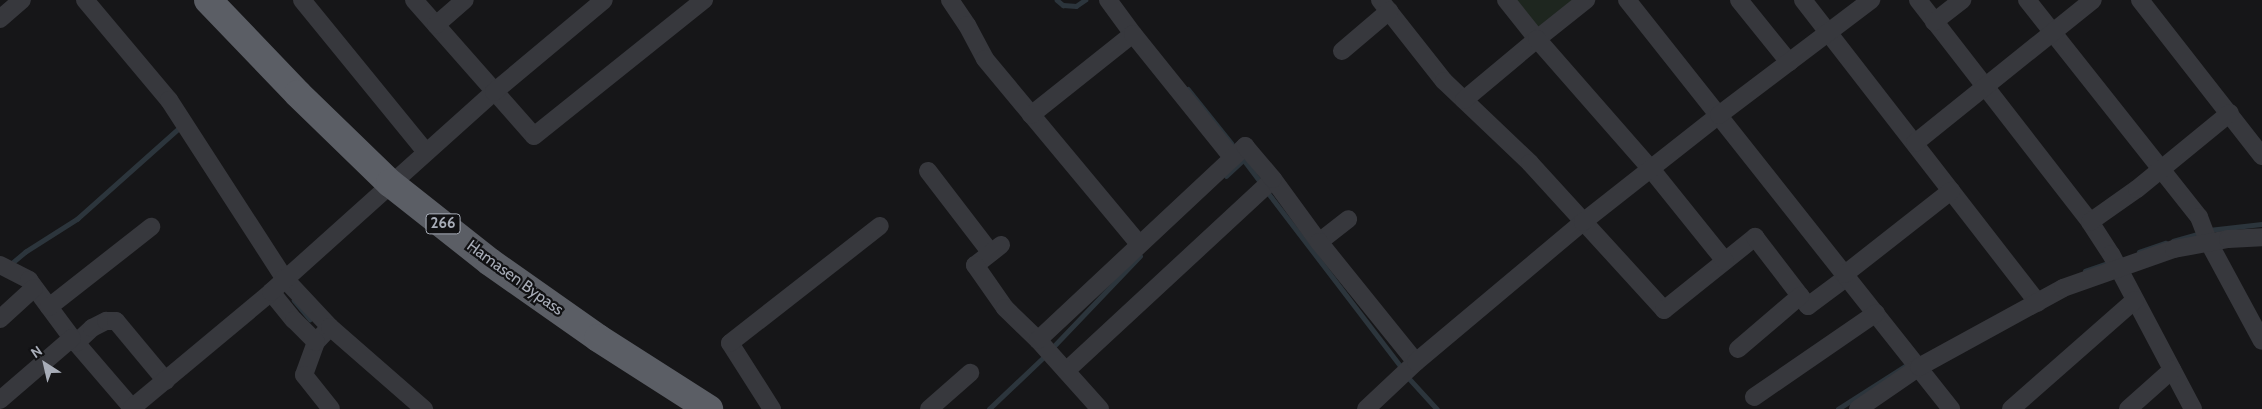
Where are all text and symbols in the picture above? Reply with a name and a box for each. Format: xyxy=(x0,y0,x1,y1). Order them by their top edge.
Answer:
road number: 266 xyxy=(426,212,460,236)
street label: Hamasen Bypass xyxy=(463,236,567,320)
north arrow xyxy=(20,339,70,389)
text: N xyxy=(27,341,46,362)

